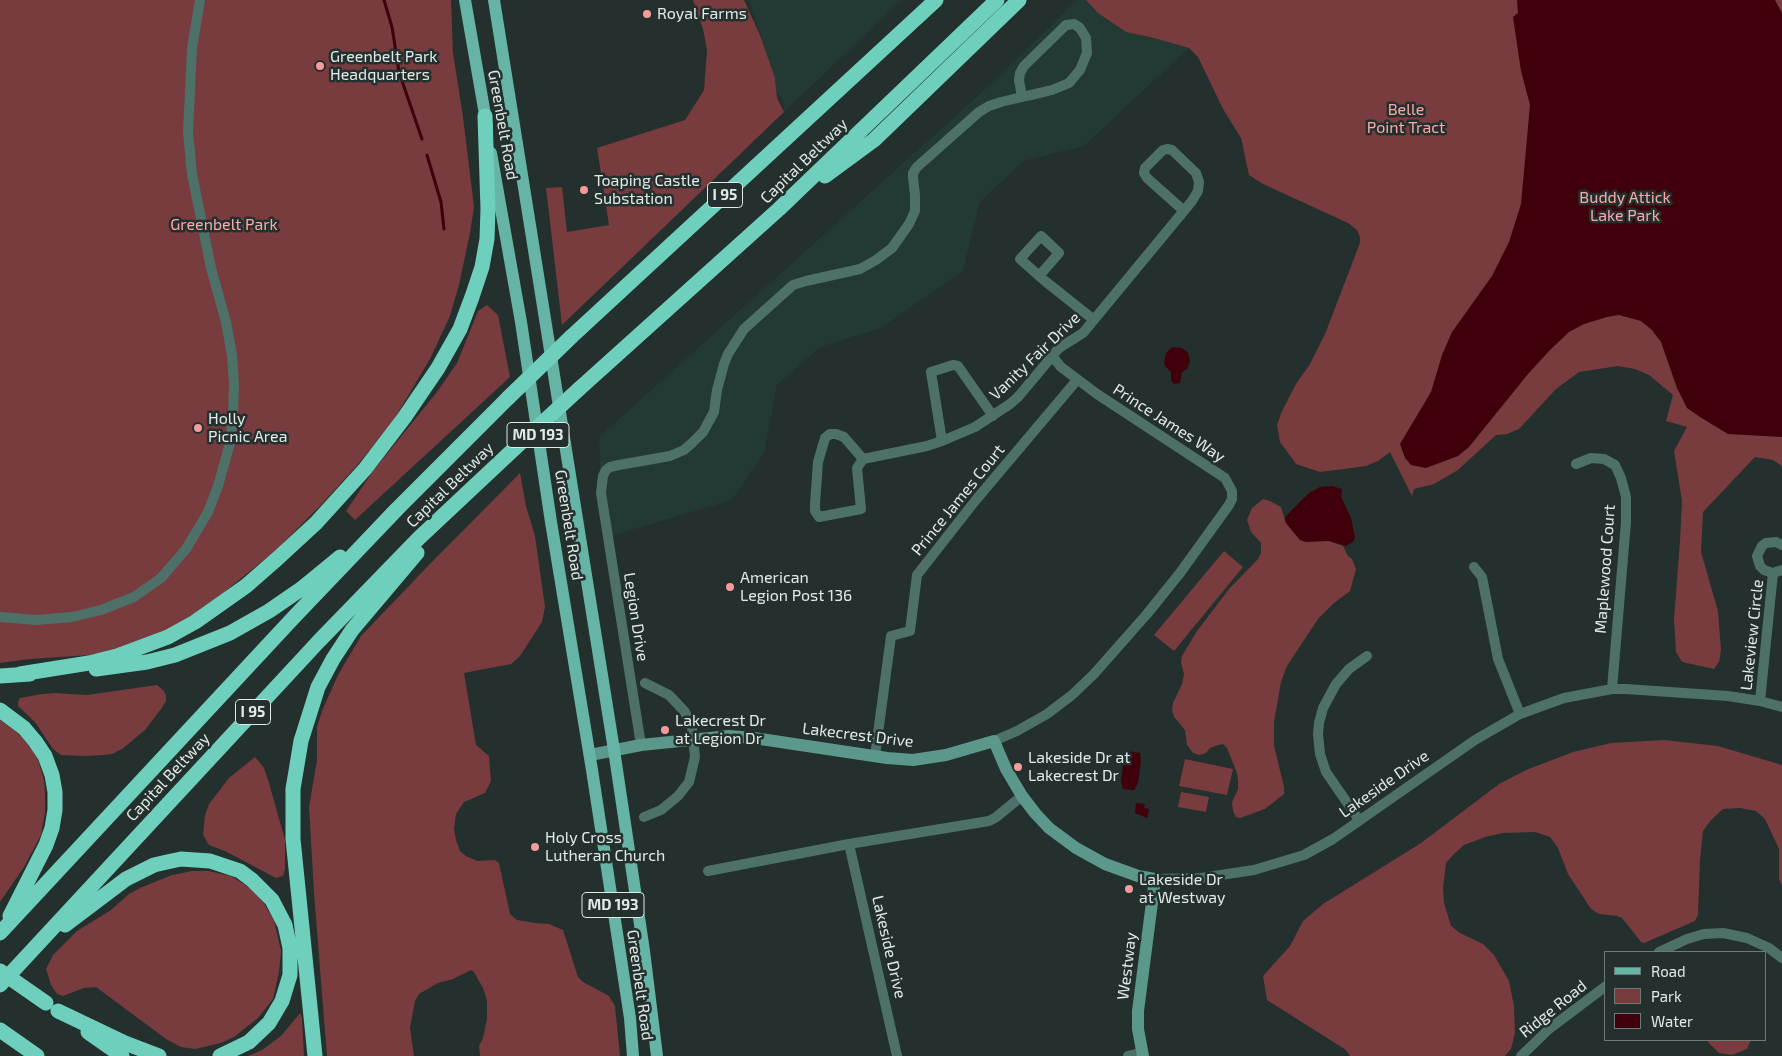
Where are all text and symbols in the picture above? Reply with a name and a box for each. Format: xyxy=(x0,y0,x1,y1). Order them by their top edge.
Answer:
place label: Royal Farms xyxy=(657,4,747,24)
marker: Royal Farms xyxy=(641,8,653,20)
place label: Greenbelt Park Headquarters xyxy=(330,47,437,85)
marker: Greenbelt Park Headquarters xyxy=(314,60,326,72)
street label: Greenbelt Road xyxy=(484,68,522,182)
park label: Belle Point Tract xyxy=(1367,100,1445,138)
street label: Capital Beltway xyxy=(756,115,852,207)
place label: Toaping Castle Substation xyxy=(594,171,700,209)
road number: I 95 xyxy=(708,182,742,208)
marker: Toaping Castle Substation xyxy=(578,184,590,196)
park label: Buddy Attick Lake Park xyxy=(1579,188,1671,226)
park label: Greenbelt Park xyxy=(170,215,278,235)
street label: Vanity Fair Drive xyxy=(986,308,1084,404)
street label: Prince James Way xyxy=(1109,380,1229,466)
place label: Holly Picnic Area xyxy=(208,409,287,447)
marker: Holly Picnic Area xyxy=(192,422,204,434)
road number: MD 193 xyxy=(507,422,569,448)
street label: Capital Beltway xyxy=(402,439,498,531)
street label: Prince James Court xyxy=(907,441,1009,559)
street label: Greenbelt Road xyxy=(551,468,587,582)
street label: Maplewood Court xyxy=(1591,504,1619,634)
place label: American Legion Post 136 xyxy=(740,568,852,606)
street label: Legion Drive xyxy=(620,571,652,663)
street label: Lakeview Circle xyxy=(1737,578,1767,692)
marker: American Legion Post 136 xyxy=(724,581,736,593)
road number: I 95 xyxy=(236,700,270,724)
place label: Lakecrest Dr at Legion Dr xyxy=(675,711,766,749)
street label: Lakecrest Drive xyxy=(801,719,915,751)
marker: Lakecrest Dr at Legion Dr xyxy=(659,724,671,736)
street label: Capital Beltway xyxy=(122,729,214,825)
street label: Lakeside Drive xyxy=(1336,746,1432,822)
place label: Lakeside Dr at Lakecrest Dr xyxy=(1028,748,1130,786)
marker: Lakeside Dr at Lakecrest Dr xyxy=(1012,761,1024,773)
place label: Holy Cross Lutheran Church xyxy=(545,828,665,866)
marker: Holy Cross Lutheran Church xyxy=(529,841,541,853)
place label: Lakeside Dr at Westway xyxy=(1139,870,1226,908)
marker: Lakeside Dr at Westway xyxy=(1123,883,1135,895)
road number: MD 193 xyxy=(582,892,644,918)
street label: Lakeside Drive xyxy=(868,894,910,1000)
street label: Greenbelt Road xyxy=(623,928,657,1042)
street label: Westway xyxy=(1113,931,1141,1001)
legend xyxy=(1604,951,1767,1041)
text: Road xyxy=(1651,962,1686,980)
street label: Ridge Road xyxy=(1516,976,1590,1042)
text: Park xyxy=(1651,987,1682,1005)
text: Water xyxy=(1651,1012,1693,1030)

